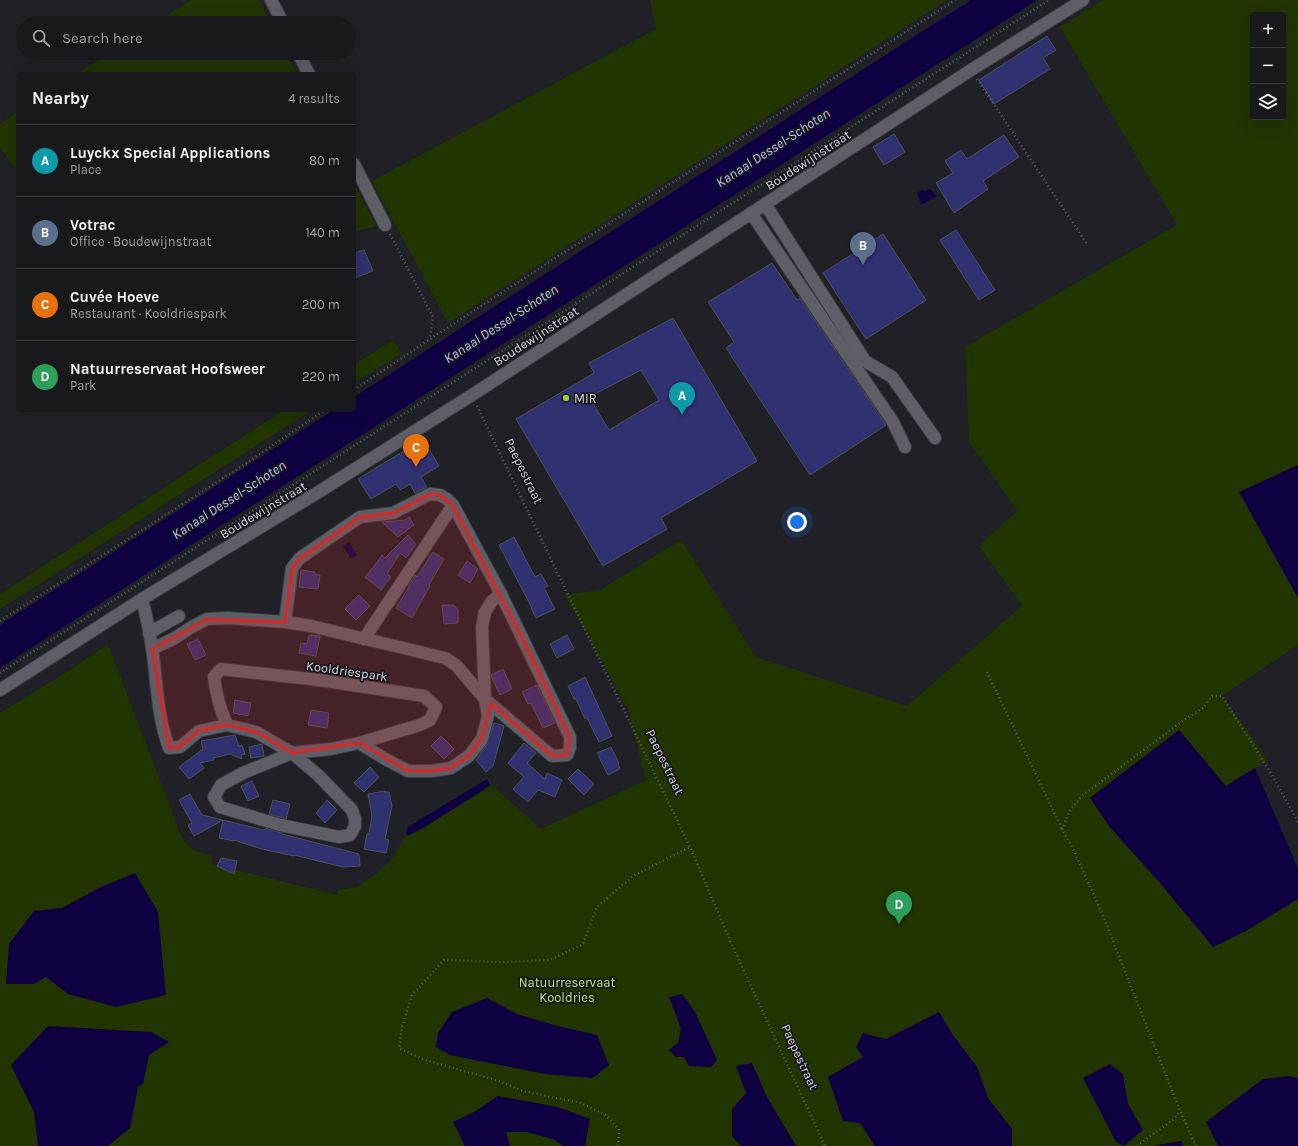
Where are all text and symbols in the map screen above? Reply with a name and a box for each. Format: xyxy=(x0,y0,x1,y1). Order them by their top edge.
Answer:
map controls xyxy=(1250,12,1286,120)
button: + xyxy=(1250,12,1286,48)
search box xyxy=(16,16,356,60)
icon: search xyxy=(30,27,52,49)
text: Search here xyxy=(62,29,143,47)
button: − xyxy=(1250,48,1286,84)
button: layers xyxy=(1250,84,1286,120)
text: Nearby xyxy=(32,88,89,108)
text: 4 results xyxy=(288,91,340,106)
water label: Kanaal Dessel-Schoten xyxy=(713,105,833,191)
street label: Boudewijnstraat xyxy=(763,127,853,193)
text: Luyckx Special Applications xyxy=(70,144,270,162)
text: A xyxy=(41,153,49,168)
text: 80 m xyxy=(309,153,340,168)
text: Place xyxy=(70,162,101,177)
text: Votrac xyxy=(70,216,115,234)
text: B xyxy=(41,225,49,240)
text: 140 m xyxy=(305,225,340,240)
pin: B xyxy=(850,232,876,265)
text: Office · Boudewijnstraat xyxy=(70,234,211,249)
water label: Kanaal Dessel-Schoten xyxy=(441,281,561,367)
text: Cuvée Hoeve xyxy=(70,288,159,306)
text: C xyxy=(41,297,49,312)
text: 200 m xyxy=(302,297,340,312)
street label: Boudewijnstraat xyxy=(491,303,581,369)
text: Restaurant · Kooldriespark xyxy=(70,306,227,321)
text: Natuurreservaat Hoofsweer xyxy=(70,360,265,378)
text: D xyxy=(41,369,49,384)
text: 220 m xyxy=(302,369,340,384)
text: Park xyxy=(70,378,96,393)
pin: A xyxy=(669,382,695,415)
place label: MIR xyxy=(574,391,597,406)
marker: MIR xyxy=(561,393,571,403)
pin: C xyxy=(403,434,429,467)
street label: Paepestraat xyxy=(502,436,546,506)
water label: Kanaal Dessel-Schoten xyxy=(169,457,289,543)
street label: Boudewijnstraat xyxy=(217,478,309,542)
your location xyxy=(787,512,807,532)
street label: Kooldriespark xyxy=(305,658,389,684)
street label: Paepestraat xyxy=(643,727,687,797)
pin: D xyxy=(886,891,912,924)
park label: Natuurreservaat Kooldries xyxy=(519,975,615,1005)
street label: Paepestraat xyxy=(778,1022,822,1092)

